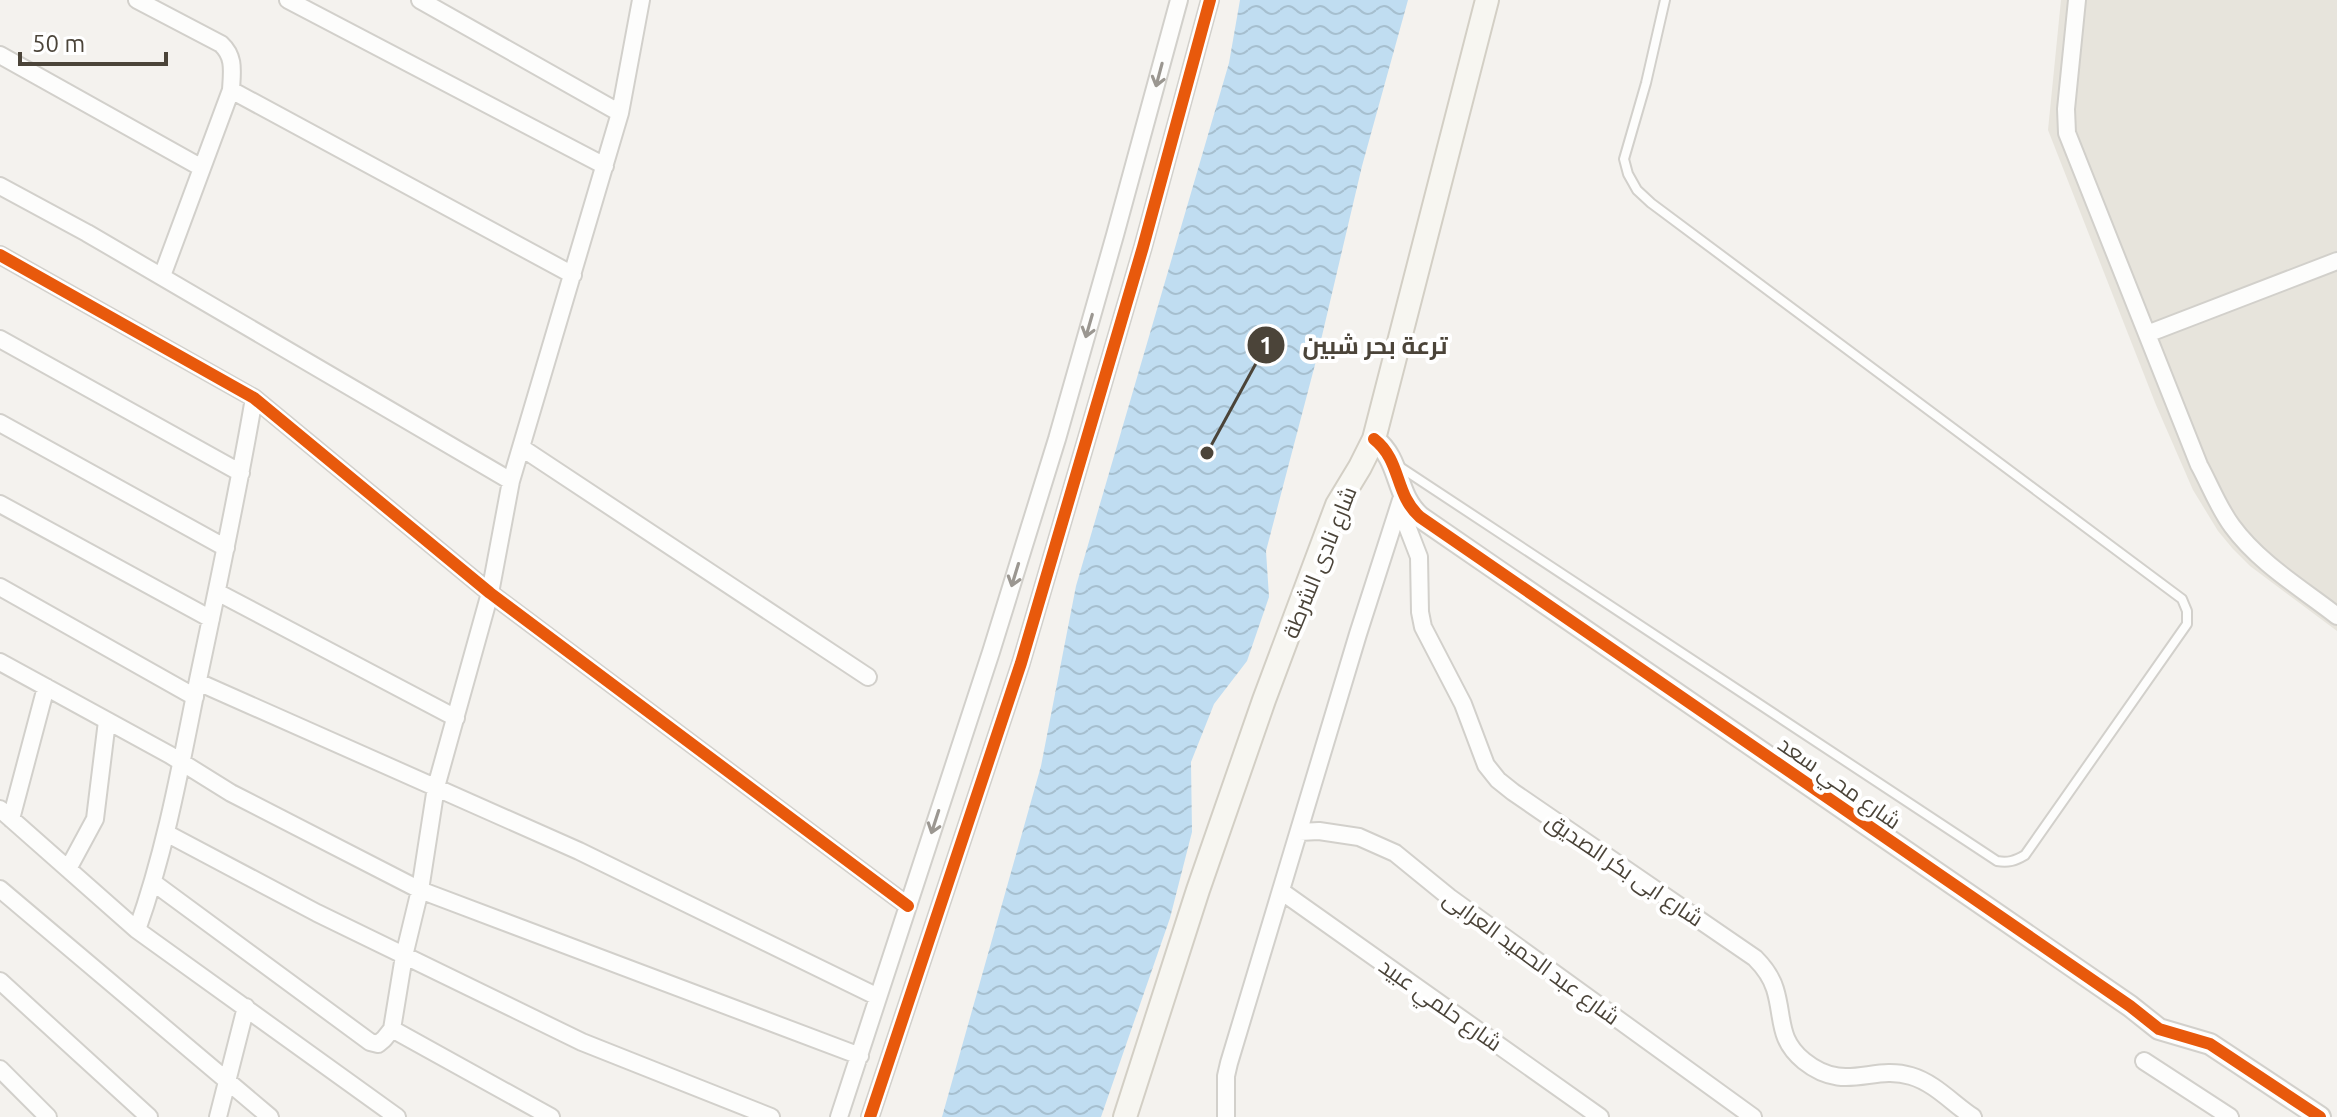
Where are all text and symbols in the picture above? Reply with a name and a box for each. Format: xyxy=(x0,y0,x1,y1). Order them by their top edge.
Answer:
scale bar xyxy=(20,16,166,66)
text: 50 m xyxy=(32,30,85,57)
one-way arrow xyxy=(1150,62,1165,88)
one-way arrow xyxy=(1081,312,1096,338)
callout: ترعة بحر شبين xyxy=(1246,321,1463,369)
text: 1 xyxy=(1259,332,1273,359)
text: ترعة بحر شبين xyxy=(1302,332,1449,360)
street label: شارع نادى الشرطة xyxy=(1277,482,1364,643)
one-way arrow xyxy=(1007,562,1021,587)
street label: شارع محي سعد xyxy=(1771,731,1906,837)
street label: شارع ابى بكر الصديق xyxy=(1540,807,1708,933)
one-way arrow xyxy=(927,809,942,835)
street label: شارع عبد الحميد العرابى xyxy=(1437,885,1625,1032)
street label: شارع حلمي عبيد xyxy=(1372,953,1507,1060)

